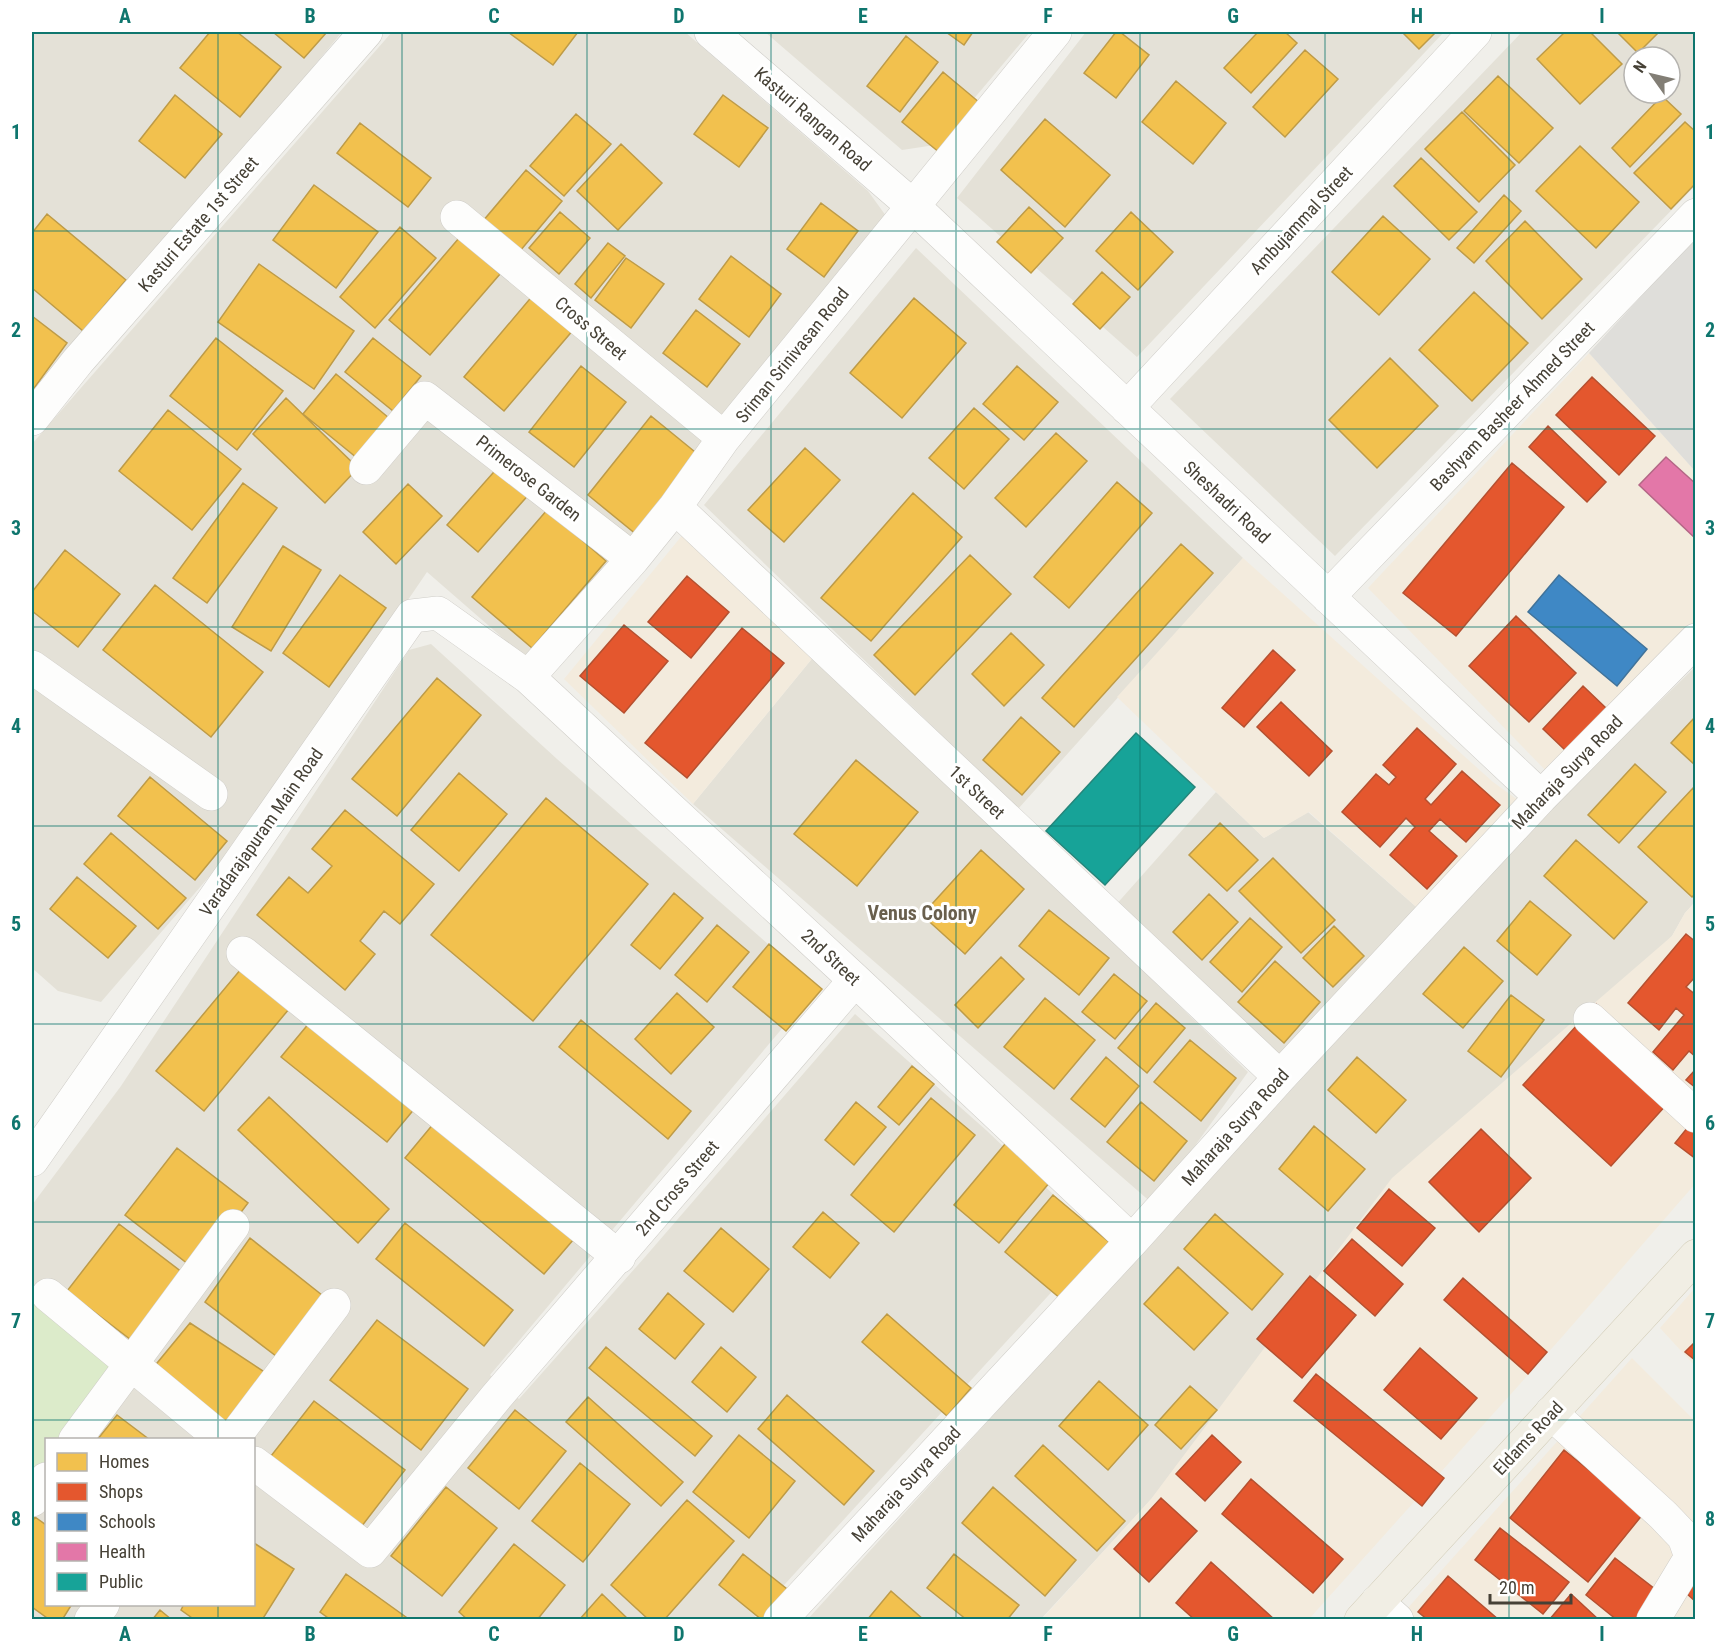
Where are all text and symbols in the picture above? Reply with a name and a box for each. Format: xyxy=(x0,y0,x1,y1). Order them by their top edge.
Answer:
text: A xyxy=(119,4,131,28)
text: B xyxy=(304,4,316,28)
text: C xyxy=(488,4,500,28)
text: D xyxy=(673,4,685,28)
text: E xyxy=(858,4,868,28)
text: F xyxy=(1043,4,1053,28)
text: G xyxy=(1227,4,1239,28)
text: H xyxy=(1411,4,1423,28)
text: I xyxy=(1599,4,1605,28)
north arrow xyxy=(1622,45,1682,105)
text: N xyxy=(1629,58,1651,76)
street label: Kasturi Rangan Road xyxy=(750,63,876,175)
text: 1 xyxy=(11,120,21,144)
text: 1 xyxy=(1705,120,1715,144)
street label: Kasturi Estate 1st Street xyxy=(134,152,262,296)
street label: Ambujammal Street xyxy=(1245,162,1357,278)
street label: Sriman Srinivasan Road xyxy=(731,283,853,427)
street label: Cross Street xyxy=(551,292,631,364)
street label: Bashyam Basheer Ahmed Street xyxy=(1426,317,1598,495)
text: 2 xyxy=(11,318,21,342)
text: 2 xyxy=(1705,318,1715,342)
street label: Primerose Garden xyxy=(472,431,586,525)
street label: Sheshadri Road xyxy=(1179,457,1275,547)
text: 3 xyxy=(11,516,21,540)
text: 3 xyxy=(1705,516,1715,540)
street label: Maharaja Surya Road xyxy=(1507,711,1627,833)
text: 4 xyxy=(11,714,21,738)
text: 4 xyxy=(1705,714,1715,738)
street label: Varadarajapuram Main Road xyxy=(195,744,327,920)
street label: 1st Street xyxy=(945,761,1009,823)
district label: Venus Colony xyxy=(867,901,977,925)
text: 5 xyxy=(11,912,21,936)
text: 5 xyxy=(1705,912,1715,936)
street label: 2nd Street xyxy=(797,924,865,990)
street label: Maharaja Surya Road xyxy=(1177,1064,1293,1190)
text: 6 xyxy=(11,1111,21,1135)
text: 6 xyxy=(1705,1111,1715,1135)
street label: 2nd Cross Street xyxy=(631,1136,723,1240)
text: 7 xyxy=(11,1309,21,1333)
text: 7 xyxy=(1705,1309,1715,1333)
street label: Eldams Road xyxy=(1489,1397,1567,1479)
street label: Maharaja Surya Road xyxy=(847,1422,965,1546)
legend xyxy=(45,1438,255,1606)
text: Homes xyxy=(99,1451,149,1472)
text: Shops xyxy=(99,1481,143,1502)
text: 8 xyxy=(11,1507,21,1531)
text: 8 xyxy=(1705,1507,1715,1531)
text: Schools xyxy=(99,1511,156,1532)
text: Health xyxy=(99,1541,145,1562)
scale bar xyxy=(1490,1567,1571,1605)
text: Public xyxy=(99,1571,143,1592)
text: 20 m xyxy=(1499,1577,1534,1598)
text: A xyxy=(119,1622,131,1646)
text: B xyxy=(304,1622,316,1646)
text: C xyxy=(488,1622,500,1646)
text: D xyxy=(673,1622,685,1646)
text: E xyxy=(858,1622,868,1646)
text: F xyxy=(1043,1622,1053,1646)
text: G xyxy=(1227,1622,1239,1646)
text: H xyxy=(1411,1622,1423,1646)
text: I xyxy=(1599,1622,1605,1646)

